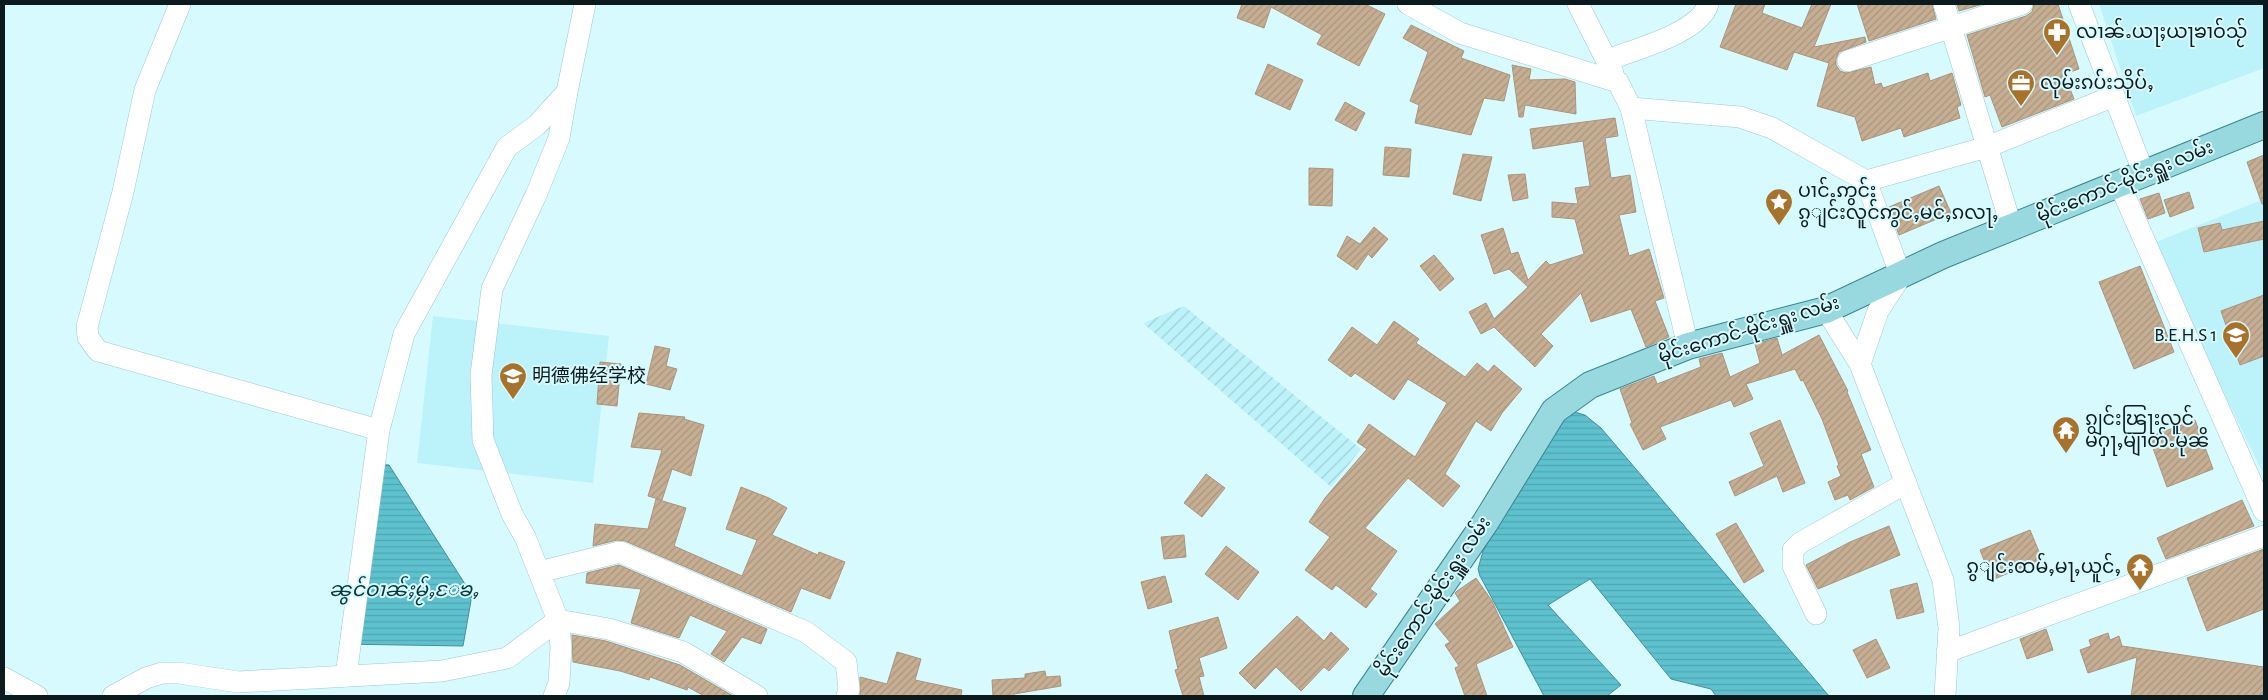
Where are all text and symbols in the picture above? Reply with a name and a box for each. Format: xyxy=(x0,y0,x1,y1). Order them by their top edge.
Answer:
pharmacy icon: လၢၼ်ႉယႃႈယႃၶၢဝ်သႂ် xyxy=(2042,17,2072,56)
place label: လၢၼ်ႉယႃႈယႃၶၢဝ်သႂ် xyxy=(2076,17,2247,48)
office icon: လုမ်းၵပ်းသိုပ်ႇ xyxy=(2006,68,2036,107)
place label: လုမ်းၵပ်းသိုပ်ႇ xyxy=(2040,68,2154,99)
street label: မိုင်းကောင်-မိုင်းရှူး လမ်း xyxy=(2032,132,2218,232)
place label: ပၢင်ႇဢွင်ႈ ၵွျင်းလူင်ဢွင်ႇမင်ႇၵလႃႇ xyxy=(1798,176,1999,229)
place icon: ပၢင်ႇဢွင်ႈ ၵွျင်းလူင်ဢွင်ႇမင်ႇၵလႃႇ xyxy=(1764,187,1794,226)
street label: မိုင်းကောင်-မိုင်းရှူး လမ်း xyxy=(1654,288,1844,372)
school or university icon: B.E.H.S 1 xyxy=(2221,320,2251,359)
place label: B.E.H.S 1 xyxy=(2154,326,2217,345)
school or university icon: 明德佛经学校 xyxy=(498,361,528,400)
place label: 明德佛经学校 xyxy=(532,365,646,386)
place label: ၵျွင်းၽြႃးလူင် မႁႃႇမျၢတ်ႉမုၼိ xyxy=(2085,404,2210,457)
temple icon: ၵျွင်းၽြႃးလူင် မႁႃႇမျၢတ်ႉမုၼိ xyxy=(2051,415,2081,454)
street label: မိုင်းကောင်-မိုင်းရှူး လမ်း xyxy=(1368,510,1500,684)
place label: ၵွျင်းထမ်ႇမႃႇယူင်ႇ xyxy=(1966,552,2121,583)
temple icon: ၵွျင်းထမ်ႇမႃႇယူင်ႇ xyxy=(2125,552,2155,591)
water label: ၼွင်ဝၢၼ်ႈမႂ်ႇႄၶႇ xyxy=(329,575,479,606)

